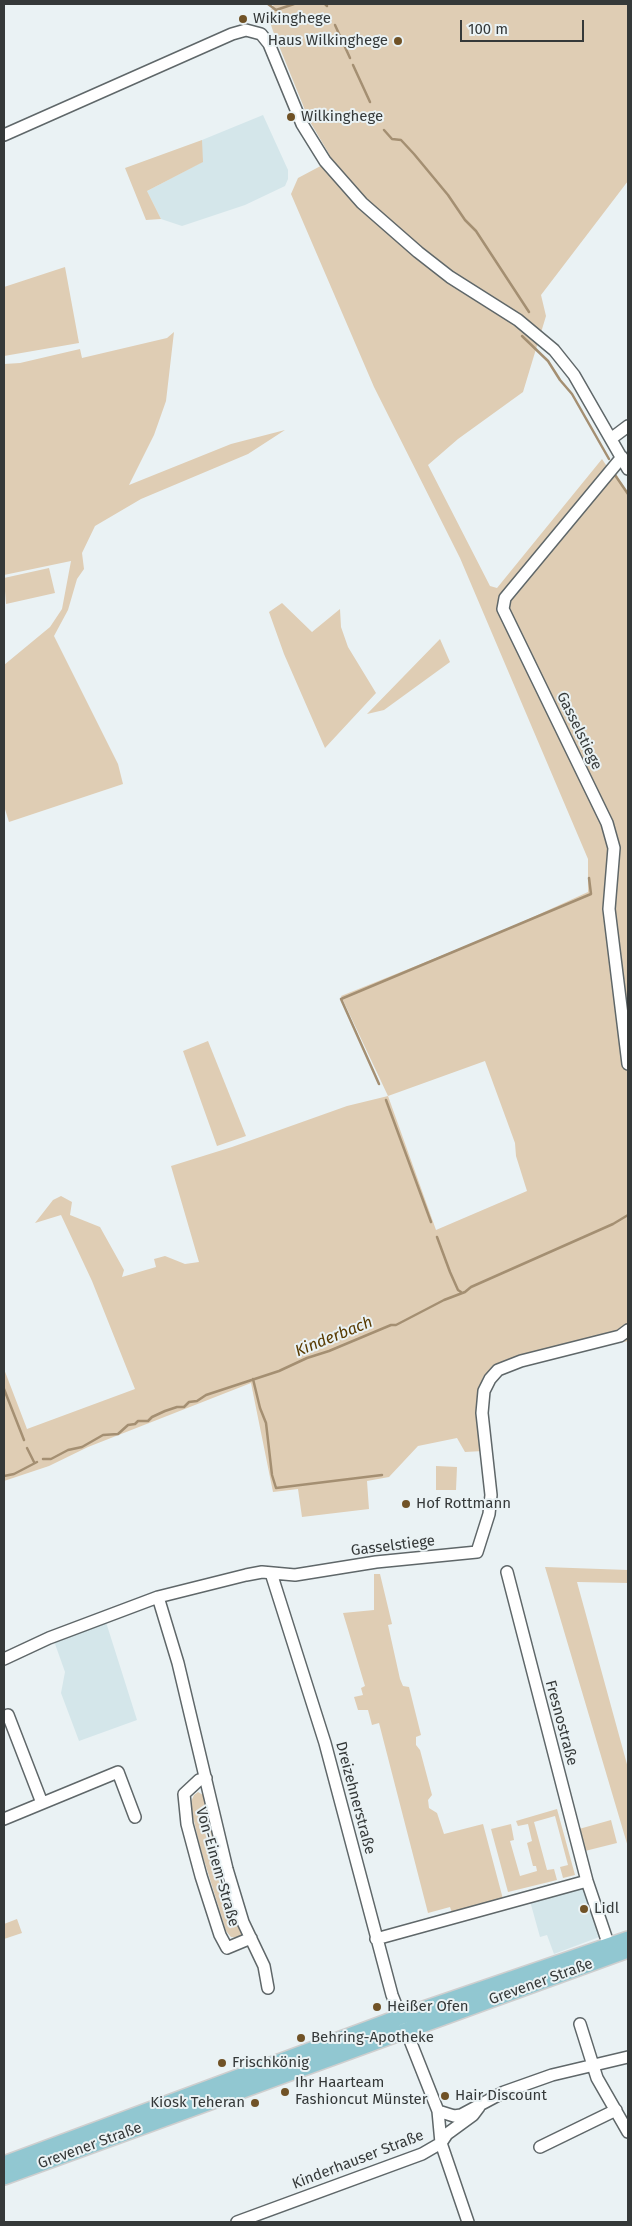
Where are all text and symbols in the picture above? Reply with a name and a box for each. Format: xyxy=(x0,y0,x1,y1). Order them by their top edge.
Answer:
place label: Wikinghege xyxy=(253,10,331,28)
scale bar xyxy=(462,10,586,42)
marker: Wikinghege xyxy=(237,13,249,25)
text: 100 m xyxy=(468,20,508,38)
place label: Haus Wilkinghege xyxy=(268,32,388,50)
marker: Haus Wilkinghege xyxy=(392,35,404,47)
place label: Wilkinghege xyxy=(301,108,383,126)
marker: Wilkinghege xyxy=(285,111,297,123)
street label: Gasselstiege xyxy=(552,689,606,773)
water label: Kinderbach xyxy=(292,1313,376,1361)
place label: Hof Rottmann xyxy=(416,1495,511,1513)
marker: Hof Rottmann xyxy=(400,1498,412,1510)
street label: Gasselstiege xyxy=(350,1532,436,1560)
street label: Fresnostraße xyxy=(541,1678,581,1768)
street label: Dreizehnerstraße xyxy=(331,1740,379,1856)
street label: Von-Einem-Straße xyxy=(191,1805,243,1929)
place label: Lidl xyxy=(594,1900,619,1918)
marker: Lidl xyxy=(578,1903,590,1915)
street label: Grevener Straße xyxy=(487,1955,595,2009)
place label: Heißer Ofen xyxy=(387,1998,469,2016)
marker: Heißer Ofen xyxy=(371,2001,383,2013)
place label: Behring-Apotheke xyxy=(311,2029,434,2047)
marker: Behring-Apotheke xyxy=(295,2032,307,2044)
place label: Frischkönig xyxy=(232,2054,309,2072)
marker: Frischkönig xyxy=(216,2057,228,2069)
place label: Ihr Haarteam Fashioncut Münster xyxy=(295,2074,428,2109)
marker: Ihr Haarteam Fashioncut Münster xyxy=(279,2086,291,2098)
place label: Hair Discount xyxy=(455,2087,547,2105)
marker: Hair Discount xyxy=(439,2090,451,2102)
place label: Kiosk Teheran xyxy=(150,2094,245,2112)
marker: Kiosk Teheran xyxy=(249,2097,261,2109)
street label: Grevener Straße xyxy=(36,2119,144,2173)
street label: Kinderhauser Straße xyxy=(290,2127,426,2193)

